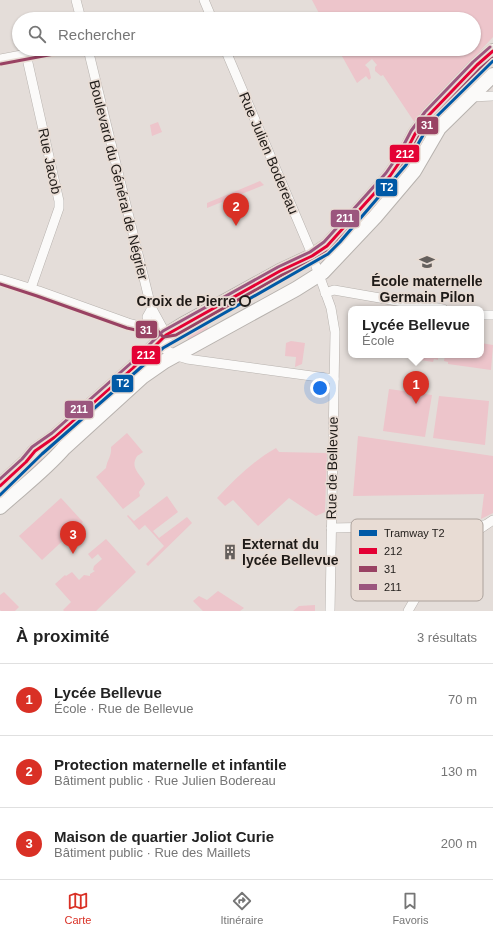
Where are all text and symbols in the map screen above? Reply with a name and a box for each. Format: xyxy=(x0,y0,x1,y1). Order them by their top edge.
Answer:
search box xyxy=(12,12,481,56)
icon: search xyxy=(26,23,48,45)
text: Rechercher xyxy=(58,26,136,43)
street label: Boulevard du Général de Négrier xyxy=(86,78,152,282)
street label: Rue Julien Bodereau xyxy=(236,90,302,216)
line badge: 31 xyxy=(416,116,439,135)
text: 31 xyxy=(421,119,433,131)
street label: Rue Jacob xyxy=(35,127,65,196)
line badge: 212 xyxy=(389,144,420,163)
text: 212 xyxy=(396,148,414,160)
line badge: T2 xyxy=(375,178,398,197)
text: T2 xyxy=(381,181,393,193)
pin: 2 xyxy=(223,193,249,226)
line badge: 211 xyxy=(330,209,360,228)
text: 211 xyxy=(336,212,354,224)
school or university icon: École maternelle Germain Pilon xyxy=(418,253,436,271)
place label: École maternelle Germain Pilon xyxy=(371,273,483,305)
place label: Croix de Pierre xyxy=(136,293,236,309)
marker: Croix de Pierre xyxy=(239,295,251,307)
popup xyxy=(348,306,484,358)
text: Lycée Bellevue xyxy=(362,316,470,333)
line badge: 31 xyxy=(135,320,158,339)
text: 31 xyxy=(140,324,152,336)
text: École xyxy=(362,333,395,348)
line badge: 212 xyxy=(131,345,161,365)
text: 212 xyxy=(137,349,155,361)
pin: 1 xyxy=(403,371,429,404)
line badge: T2 xyxy=(111,374,134,393)
text: T2 xyxy=(117,377,129,389)
your location xyxy=(310,378,330,398)
line badge: 211 xyxy=(64,400,94,419)
text: 211 xyxy=(70,403,88,415)
street label: Rue de Bellevue xyxy=(323,416,341,520)
legend xyxy=(351,519,483,601)
pin: 3 xyxy=(60,521,86,554)
text: Tramway T2 xyxy=(384,527,445,539)
place label: Externat du lycée Bellevue xyxy=(242,536,339,568)
building icon: Externat du lycée Bellevue xyxy=(221,543,239,561)
text: 212 xyxy=(384,545,402,557)
text: 31 xyxy=(384,563,396,575)
text: 211 xyxy=(384,581,402,593)
text: À proximité xyxy=(16,627,110,646)
text: 3 résultats xyxy=(417,630,477,645)
text: Lycée Bellevue xyxy=(54,684,162,701)
text: 1 xyxy=(25,692,33,707)
text: 70 m xyxy=(448,692,477,707)
text: École · Rue de Bellevue xyxy=(54,701,193,716)
text: Protection maternelle et infantile xyxy=(54,756,287,773)
text: 2 xyxy=(25,764,33,779)
text: 130 m xyxy=(441,764,477,779)
text: Bâtiment public · Rue Julien Bodereau xyxy=(54,773,276,788)
text: Maison de quartier Joliot Curie xyxy=(54,828,274,845)
text: 3 xyxy=(25,836,33,851)
text: 200 m xyxy=(441,836,477,851)
text: Bâtiment public · Rue des Maillets xyxy=(54,845,251,860)
tab: Carte xyxy=(65,890,91,926)
tab: Itinéraire xyxy=(221,890,263,926)
tab: Favoris xyxy=(392,890,428,926)

